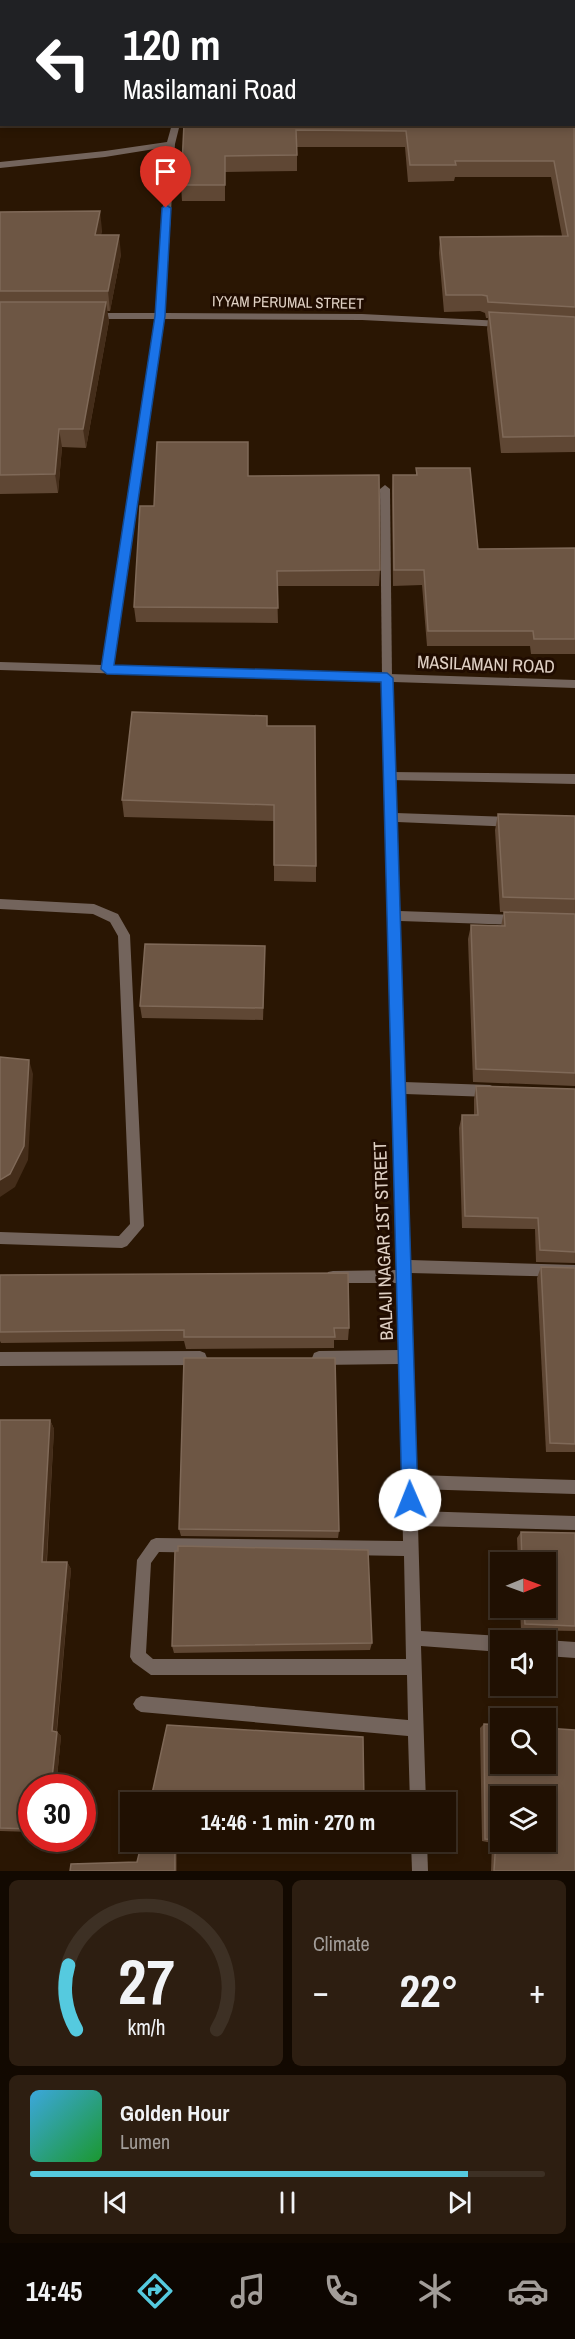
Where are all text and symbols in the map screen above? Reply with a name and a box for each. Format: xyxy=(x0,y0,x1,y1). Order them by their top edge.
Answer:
text: 120 m xyxy=(123,17,221,73)
icon: left xyxy=(24,24,102,102)
text: Masilamani Road xyxy=(123,71,297,107)
pin xyxy=(140,146,191,208)
icon: arrive xyxy=(149,155,182,188)
street label: IYYAM PERUMAL STREET xyxy=(212,290,365,314)
street label: MASILAMANI ROAD xyxy=(417,649,555,679)
street label: BALAJI NAGAR 1ST STREET xyxy=(367,1141,399,1341)
position arrow xyxy=(378,1468,442,1532)
north arrow xyxy=(490,1552,556,1618)
map controls xyxy=(490,1552,556,1852)
button: sound xyxy=(490,1630,556,1696)
button: search xyxy=(490,1708,556,1774)
speed limit sign: 30 xyxy=(18,1774,96,1852)
button: layers xyxy=(490,1786,556,1852)
text: 14:46 · 1 min · 270 m xyxy=(201,1807,375,1837)
text: Climate xyxy=(313,1930,370,1957)
text: 27 xyxy=(118,1939,174,2023)
text: 22° xyxy=(399,1960,459,2021)
text: − xyxy=(313,1969,329,2013)
text: + xyxy=(529,1969,545,2013)
text: km/h xyxy=(127,2013,165,2042)
text: Golden Hour xyxy=(120,2098,229,2128)
text: Lumen xyxy=(120,2128,170,2155)
icon: previous xyxy=(99,2186,132,2219)
icon: pause xyxy=(271,2186,304,2219)
icon: next xyxy=(443,2186,476,2219)
icon: directions xyxy=(134,2270,176,2312)
icon: music xyxy=(227,2270,269,2312)
icon: phone xyxy=(320,2270,362,2312)
icon: climate xyxy=(414,2270,456,2312)
icon: car xyxy=(507,2270,549,2312)
text: 14:45 xyxy=(26,2273,82,2309)

